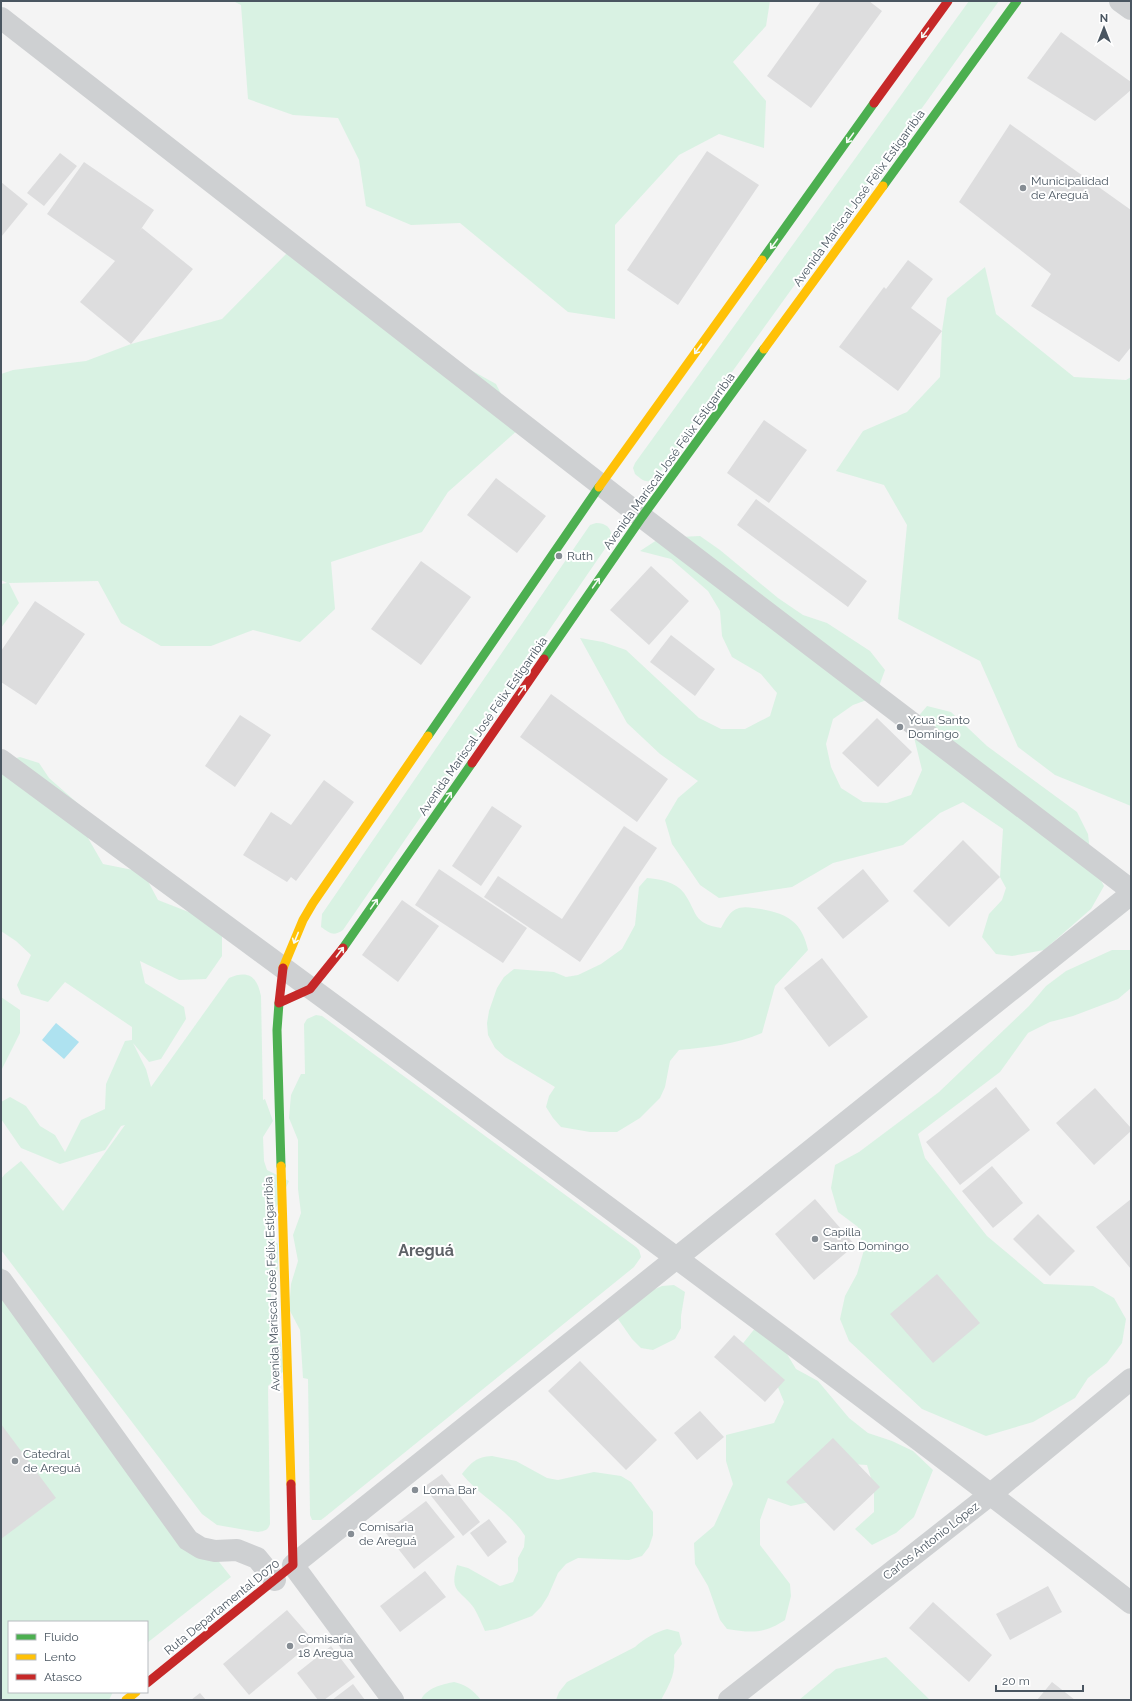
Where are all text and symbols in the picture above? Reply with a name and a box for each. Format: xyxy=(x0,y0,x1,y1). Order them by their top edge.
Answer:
north arrow xyxy=(1084,8,1124,48)
text: N xyxy=(1100,12,1108,25)
one-way arrow xyxy=(921,27,930,38)
street label: Avenida Mariscal José Félix Estigarribia xyxy=(790,107,928,289)
one-way arrow xyxy=(846,133,854,144)
place label: Municipalidad de Areguá xyxy=(1031,174,1109,202)
marker: Municipalidad de Areguá xyxy=(1018,183,1028,193)
one-way arrow xyxy=(770,238,778,249)
one-way arrow xyxy=(694,344,702,355)
street label: Avenida Mariscal José Félix Estigarribia xyxy=(600,370,738,552)
place label: Ruth xyxy=(567,549,593,563)
marker: Ruth xyxy=(554,551,564,561)
one-way arrow xyxy=(592,578,600,589)
street label: Avenida Mariscal José Félix Estigarribia xyxy=(416,634,550,818)
one-way arrow xyxy=(518,685,526,696)
place label: Ycua Santo Domingo xyxy=(908,713,970,741)
marker: Ycua Santo Domingo xyxy=(895,722,905,732)
one-way arrow xyxy=(444,792,452,803)
one-way arrow xyxy=(370,899,378,910)
one-way arrow xyxy=(291,931,299,943)
one-way arrow xyxy=(336,946,345,957)
street label: Avenida Mariscal José Félix Estigarribia xyxy=(261,1176,283,1392)
place label: Capilla Santo Domingo xyxy=(823,1225,909,1253)
marker: Capilla Santo Domingo xyxy=(810,1234,820,1244)
district label: Areguá xyxy=(398,1241,454,1260)
place label: Catedral de Areguá xyxy=(23,1447,80,1475)
marker: Catedral de Areguá xyxy=(10,1456,20,1466)
place label: Loma Bar xyxy=(423,1483,477,1497)
marker: Loma Bar xyxy=(410,1485,420,1495)
street label: Carlos Antonio López xyxy=(880,1499,982,1583)
place label: Comisaria de Areguá xyxy=(359,1520,416,1548)
marker: Comisaria de Areguá xyxy=(346,1529,356,1539)
street label: Ruta Departamental D070 xyxy=(162,1556,282,1658)
legend xyxy=(8,1621,148,1693)
text: Fluido xyxy=(44,1630,79,1644)
place label: Comisaría 18 Aregua xyxy=(298,1632,353,1660)
marker: Comisaría 18 Aregua xyxy=(285,1641,295,1651)
text: Lento xyxy=(44,1650,76,1664)
scale bar xyxy=(996,1667,1083,1693)
text: Atasco xyxy=(44,1670,82,1684)
text: 20 m xyxy=(1002,1674,1030,1688)

